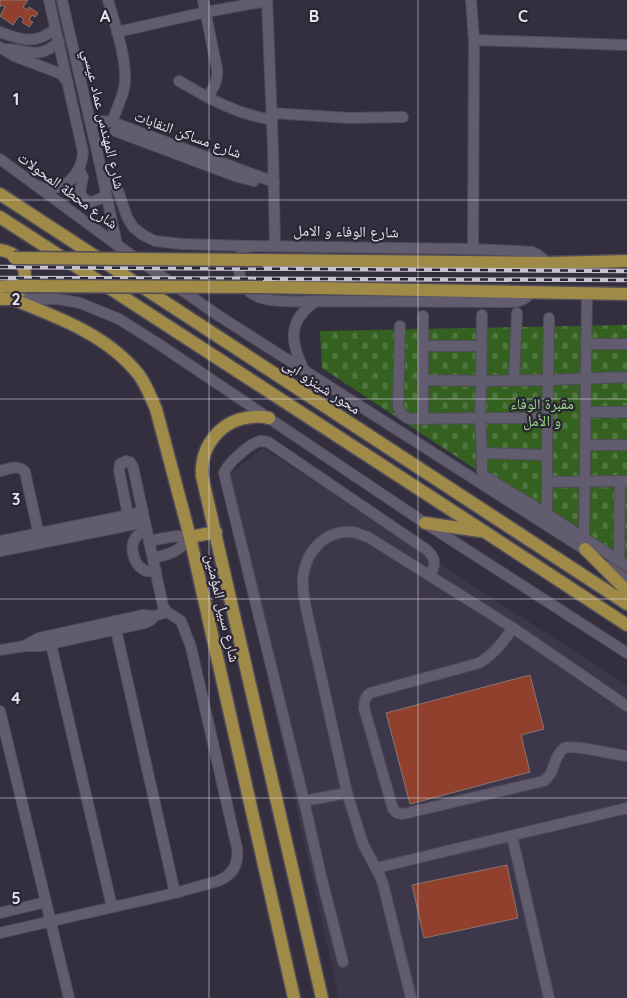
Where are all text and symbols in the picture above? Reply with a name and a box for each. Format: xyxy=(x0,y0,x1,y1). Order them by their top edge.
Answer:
text: A xyxy=(100,6,111,26)
text: B xyxy=(309,6,319,26)
text: C xyxy=(518,6,528,26)
street label: شارع المهندس عماد عيسي xyxy=(76,47,129,192)
text: 1 xyxy=(13,89,19,109)
street label: شارع مساكن النقابات xyxy=(132,106,244,163)
street label: شارع محطة المحولات xyxy=(14,147,122,234)
street label: شارع الوفاء و الامل xyxy=(293,221,399,242)
text: 2 xyxy=(11,289,21,309)
street label: محور شينزو ابى xyxy=(279,354,364,419)
park label: مقبرة الوفاء و الأمل xyxy=(510,394,574,431)
text: 3 xyxy=(12,489,20,509)
street label: شارع سبيل المؤمنين xyxy=(200,552,245,664)
text: 4 xyxy=(11,688,21,708)
text: 5 xyxy=(11,888,21,908)

